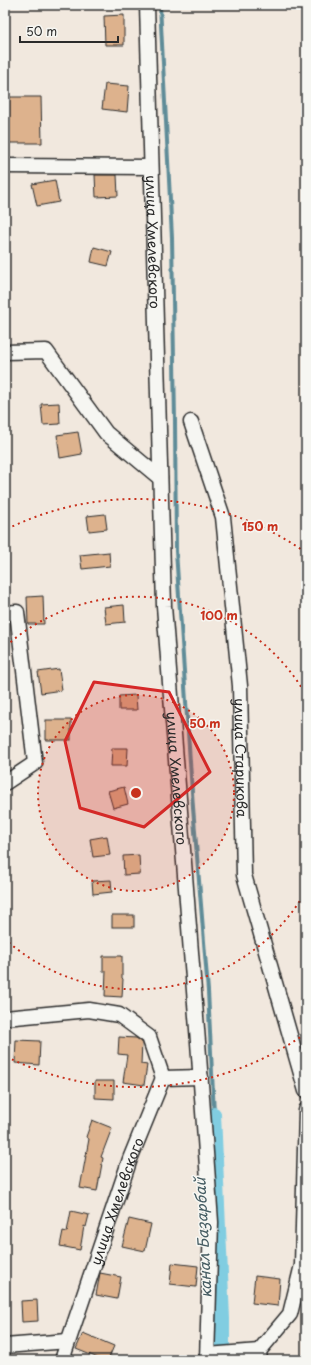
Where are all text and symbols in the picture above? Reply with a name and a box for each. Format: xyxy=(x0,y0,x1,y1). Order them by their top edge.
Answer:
scale bar xyxy=(20,18,118,44)
text: 50 m xyxy=(26,22,57,40)
street label: улица Хмелевского xyxy=(141,175,166,309)
text: 150 m xyxy=(242,517,278,535)
text: 100 m xyxy=(200,606,238,624)
street label: улица Старикова xyxy=(230,698,253,818)
street label: улица Хмелевского xyxy=(162,711,193,846)
text: 50 m xyxy=(189,714,221,732)
centre of rings xyxy=(129,786,143,800)
street label: улица Хмелевского xyxy=(84,1134,148,1268)
water label: канал Базарбай xyxy=(187,1175,217,1299)

